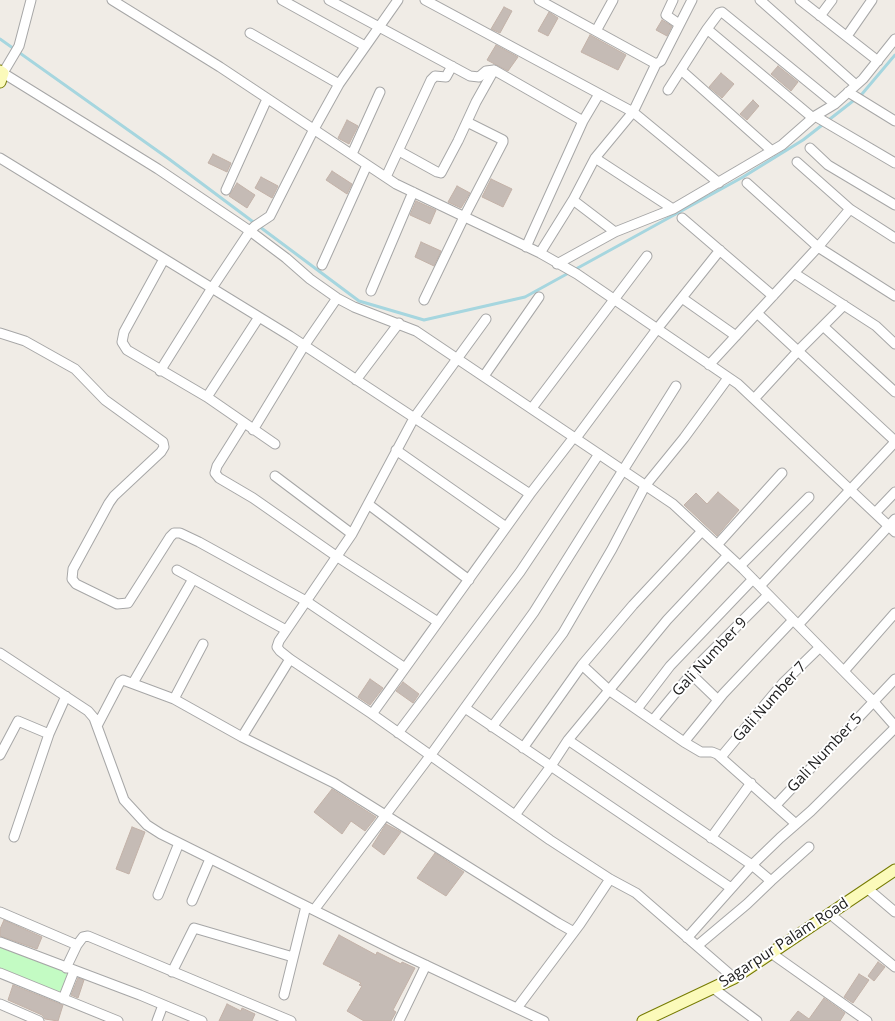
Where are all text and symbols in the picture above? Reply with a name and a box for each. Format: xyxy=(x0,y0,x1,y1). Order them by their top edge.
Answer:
street label: Gali Number 9 xyxy=(669,614,751,700)
street label: Gali Number 7 xyxy=(729,658,811,746)
street label: Gali Number 5 xyxy=(784,710,866,796)
street label: Sagarpur Palam Road xyxy=(716,894,852,992)

